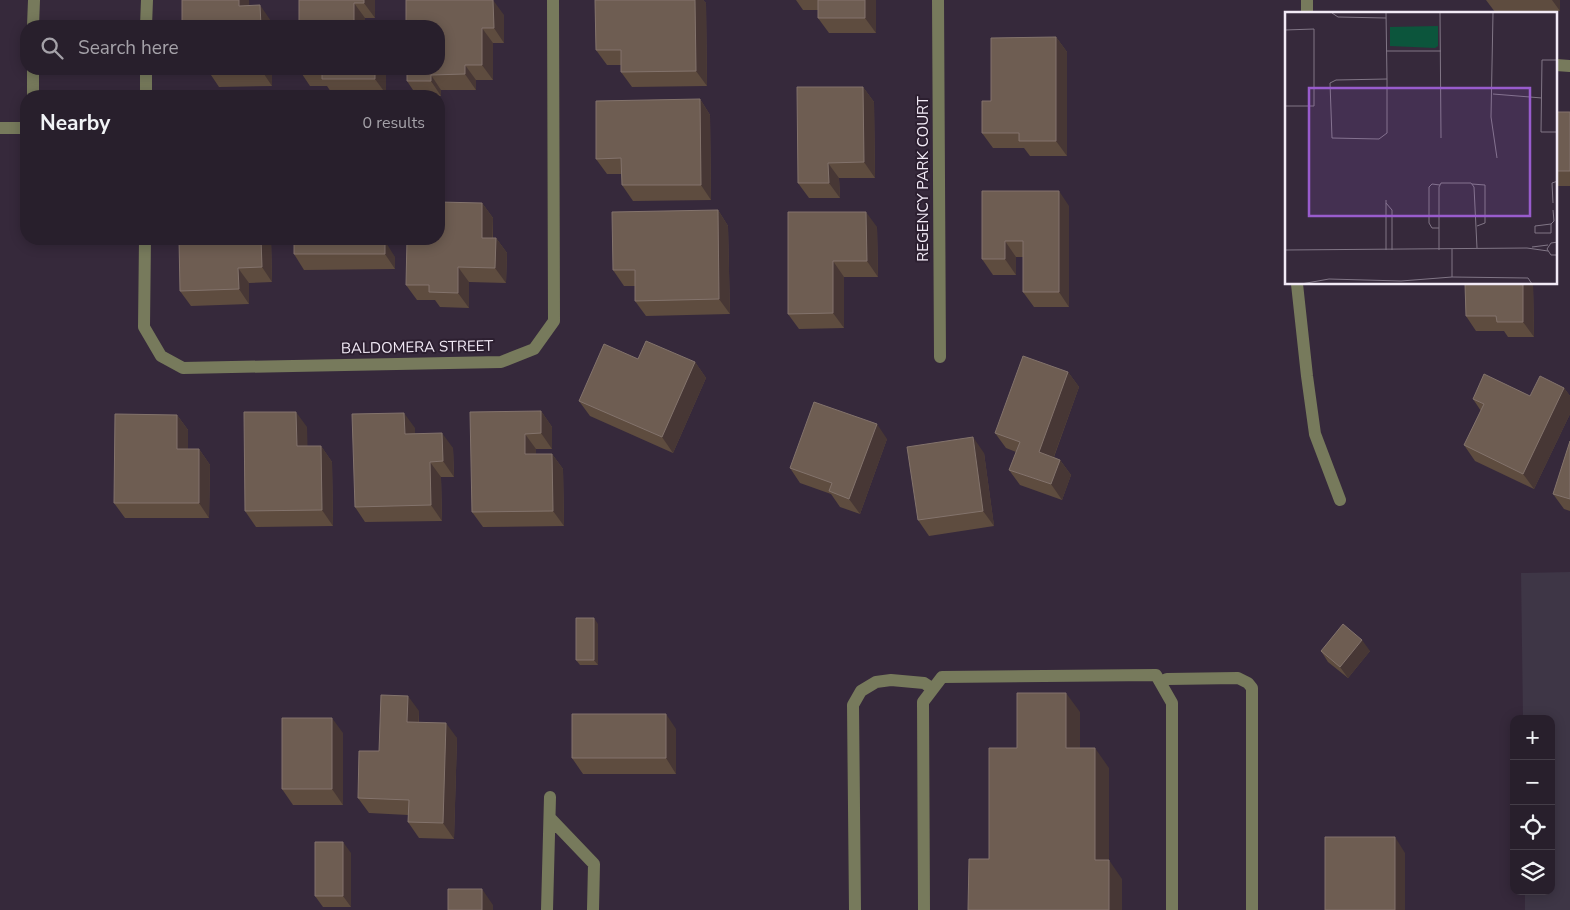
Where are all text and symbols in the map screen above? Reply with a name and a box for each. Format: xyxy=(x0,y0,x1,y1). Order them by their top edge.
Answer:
inset map xyxy=(1285,12,1558,285)
search box xyxy=(20,20,445,75)
icon: search xyxy=(38,34,66,62)
text: Search here xyxy=(78,35,179,61)
street label: REGENCY PARK COURT xyxy=(913,96,933,262)
text: Nearby xyxy=(40,109,110,137)
text: 0 results xyxy=(363,112,425,134)
street label: BALDOMERA STREET xyxy=(341,336,493,358)
map controls xyxy=(1510,715,1555,895)
button: + xyxy=(1510,715,1555,760)
button: − xyxy=(1510,760,1555,805)
button: locate xyxy=(1510,805,1555,850)
button: layers xyxy=(1510,850,1555,895)

